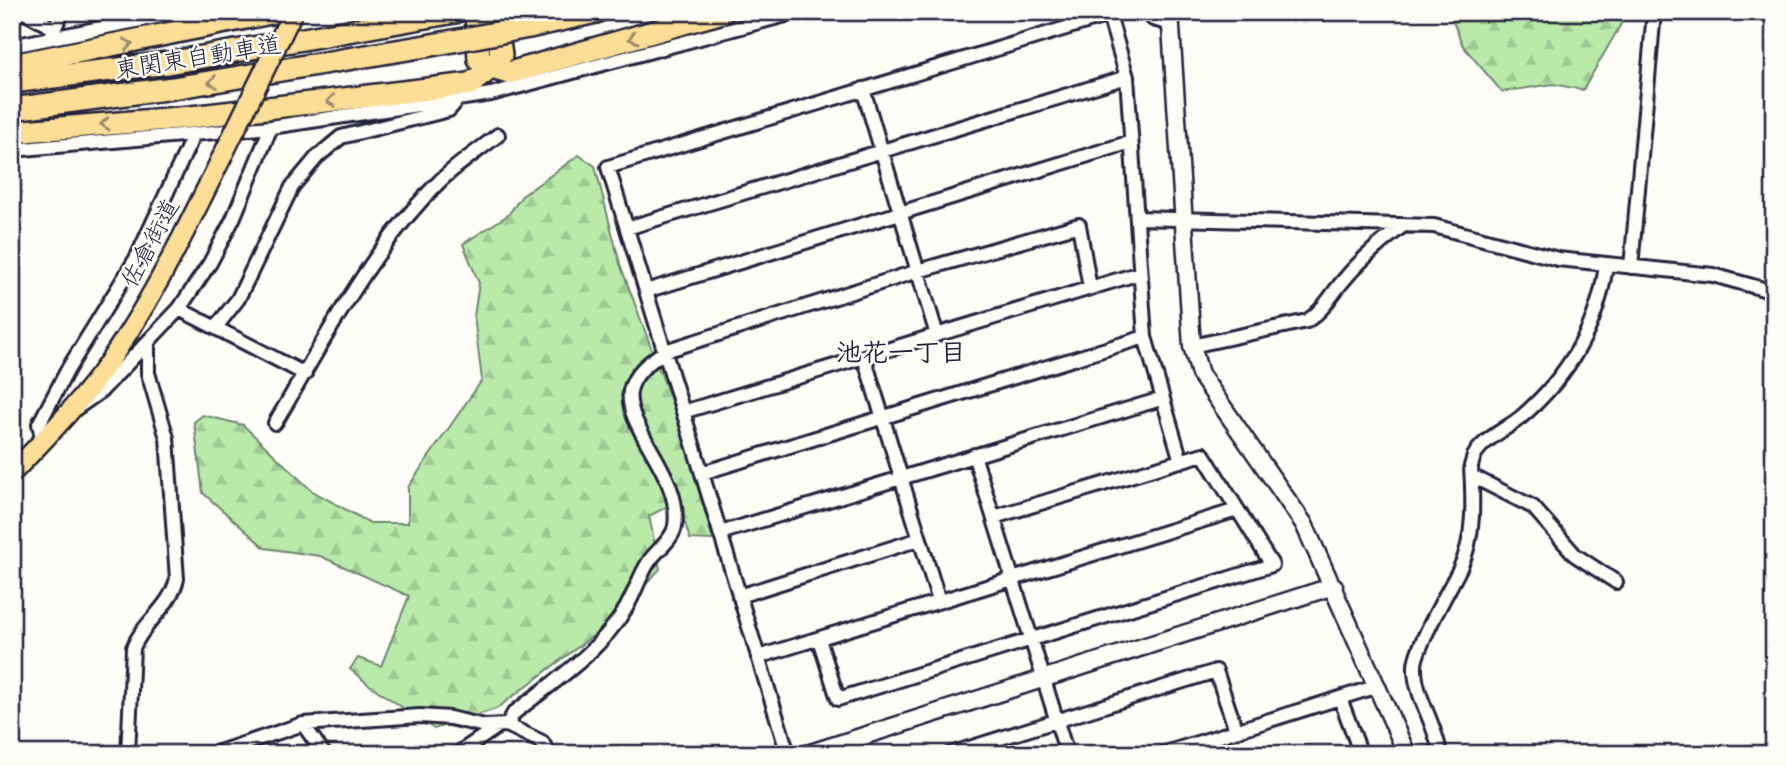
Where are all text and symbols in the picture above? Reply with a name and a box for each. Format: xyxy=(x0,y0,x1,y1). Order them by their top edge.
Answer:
one-way arrow xyxy=(628,29,640,44)
street label: 東関東自動車道 xyxy=(113,30,283,85)
one-way arrow xyxy=(122,37,134,52)
one-way arrow xyxy=(207,74,219,89)
one-way arrow xyxy=(325,93,337,108)
one-way arrow xyxy=(99,116,110,131)
street label: 佐倉街道 xyxy=(115,194,186,292)
district label: 池花一丁目 xyxy=(836,337,966,369)

